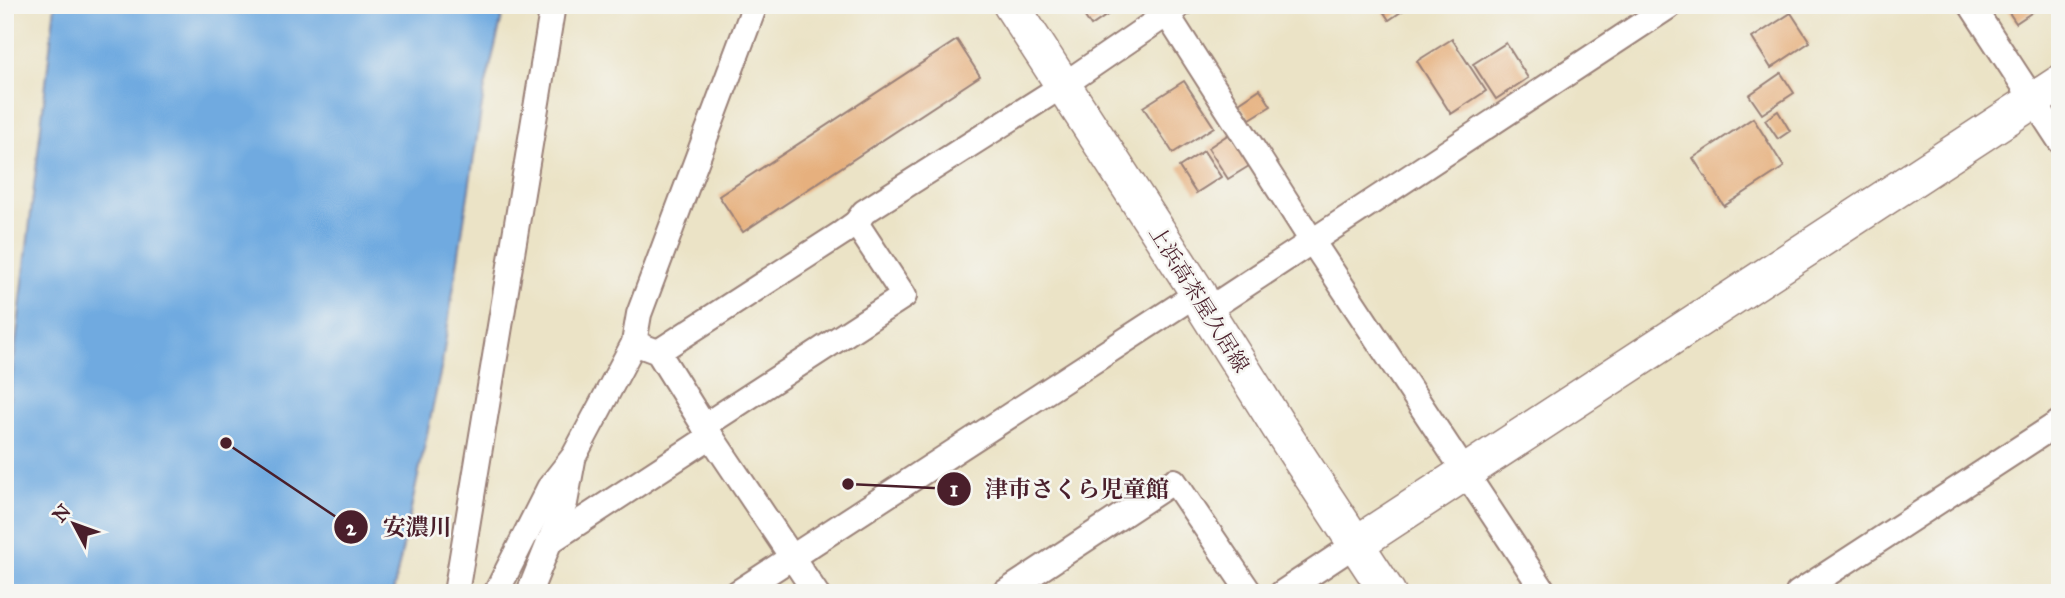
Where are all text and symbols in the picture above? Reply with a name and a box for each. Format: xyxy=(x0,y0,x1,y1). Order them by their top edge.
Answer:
street label: 上浜高茶屋久居線 xyxy=(1143,221,1255,377)
callout: 津市さくら児童館 xyxy=(936,467,1183,511)
text: 津市さくら児童館 xyxy=(985,475,1169,503)
text: 1 xyxy=(950,476,958,502)
north arrow xyxy=(38,490,108,560)
text: N xyxy=(48,500,76,527)
callout: 安濃川 xyxy=(333,505,465,549)
text: 安濃川 xyxy=(383,513,452,541)
text: 2 xyxy=(346,515,357,541)

